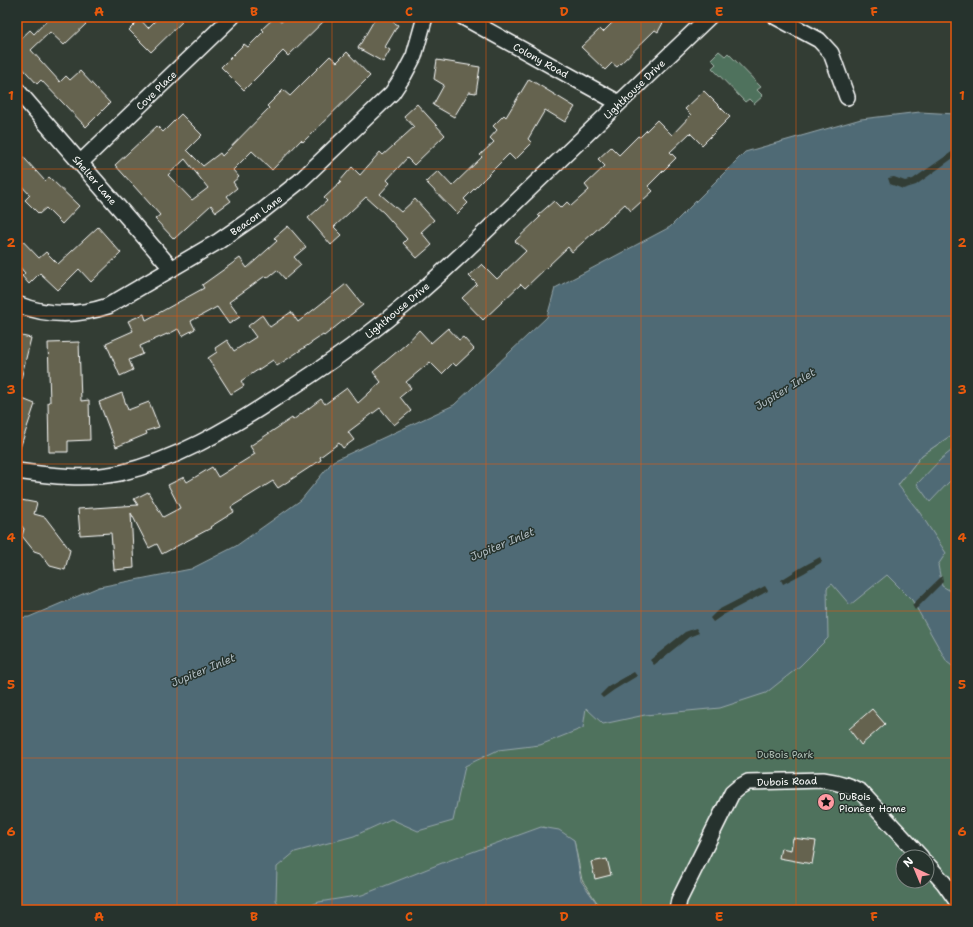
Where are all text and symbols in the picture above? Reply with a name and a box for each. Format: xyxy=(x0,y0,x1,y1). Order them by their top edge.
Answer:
text: A xyxy=(94,3,104,20)
text: B xyxy=(250,3,258,20)
text: C xyxy=(405,3,413,20)
text: D xyxy=(559,3,569,20)
text: E xyxy=(715,3,724,20)
text: F xyxy=(870,3,878,20)
street label: Colony Road xyxy=(511,40,571,81)
street label: Lighthouse Drive xyxy=(601,56,668,122)
street label: Cove Place xyxy=(133,68,180,113)
text: 1 xyxy=(8,87,14,104)
text: 1 xyxy=(959,87,965,104)
street label: Shelter Lane xyxy=(70,153,120,208)
street label: Beacon Lane xyxy=(228,192,285,239)
text: 2 xyxy=(6,234,16,251)
text: 2 xyxy=(957,234,967,251)
street label: Lighthouse Drive xyxy=(362,279,433,341)
water label: Jupiter Inlet xyxy=(752,365,819,414)
text: 3 xyxy=(6,381,16,398)
text: 3 xyxy=(957,381,967,398)
water label: Jupiter Inlet xyxy=(468,524,537,565)
text: 4 xyxy=(6,529,16,546)
text: 4 xyxy=(957,529,967,546)
water label: Jupiter Inlet xyxy=(169,650,238,691)
text: 5 xyxy=(7,676,15,693)
text: 5 xyxy=(958,676,966,693)
park label: DuBois Park xyxy=(757,748,814,761)
street label: Dubois Road xyxy=(757,774,818,789)
place label: DuBois Pioneer Home xyxy=(839,790,907,815)
place icon: DuBois Pioneer Home xyxy=(816,792,836,812)
text: 6 xyxy=(6,823,16,840)
text: 6 xyxy=(957,823,967,840)
north arrow xyxy=(895,849,935,889)
text: N xyxy=(900,854,917,871)
text: A xyxy=(94,908,104,925)
text: B xyxy=(250,908,258,925)
text: C xyxy=(405,908,413,925)
text: D xyxy=(559,908,569,925)
text: E xyxy=(715,908,724,925)
text: F xyxy=(870,908,878,925)

